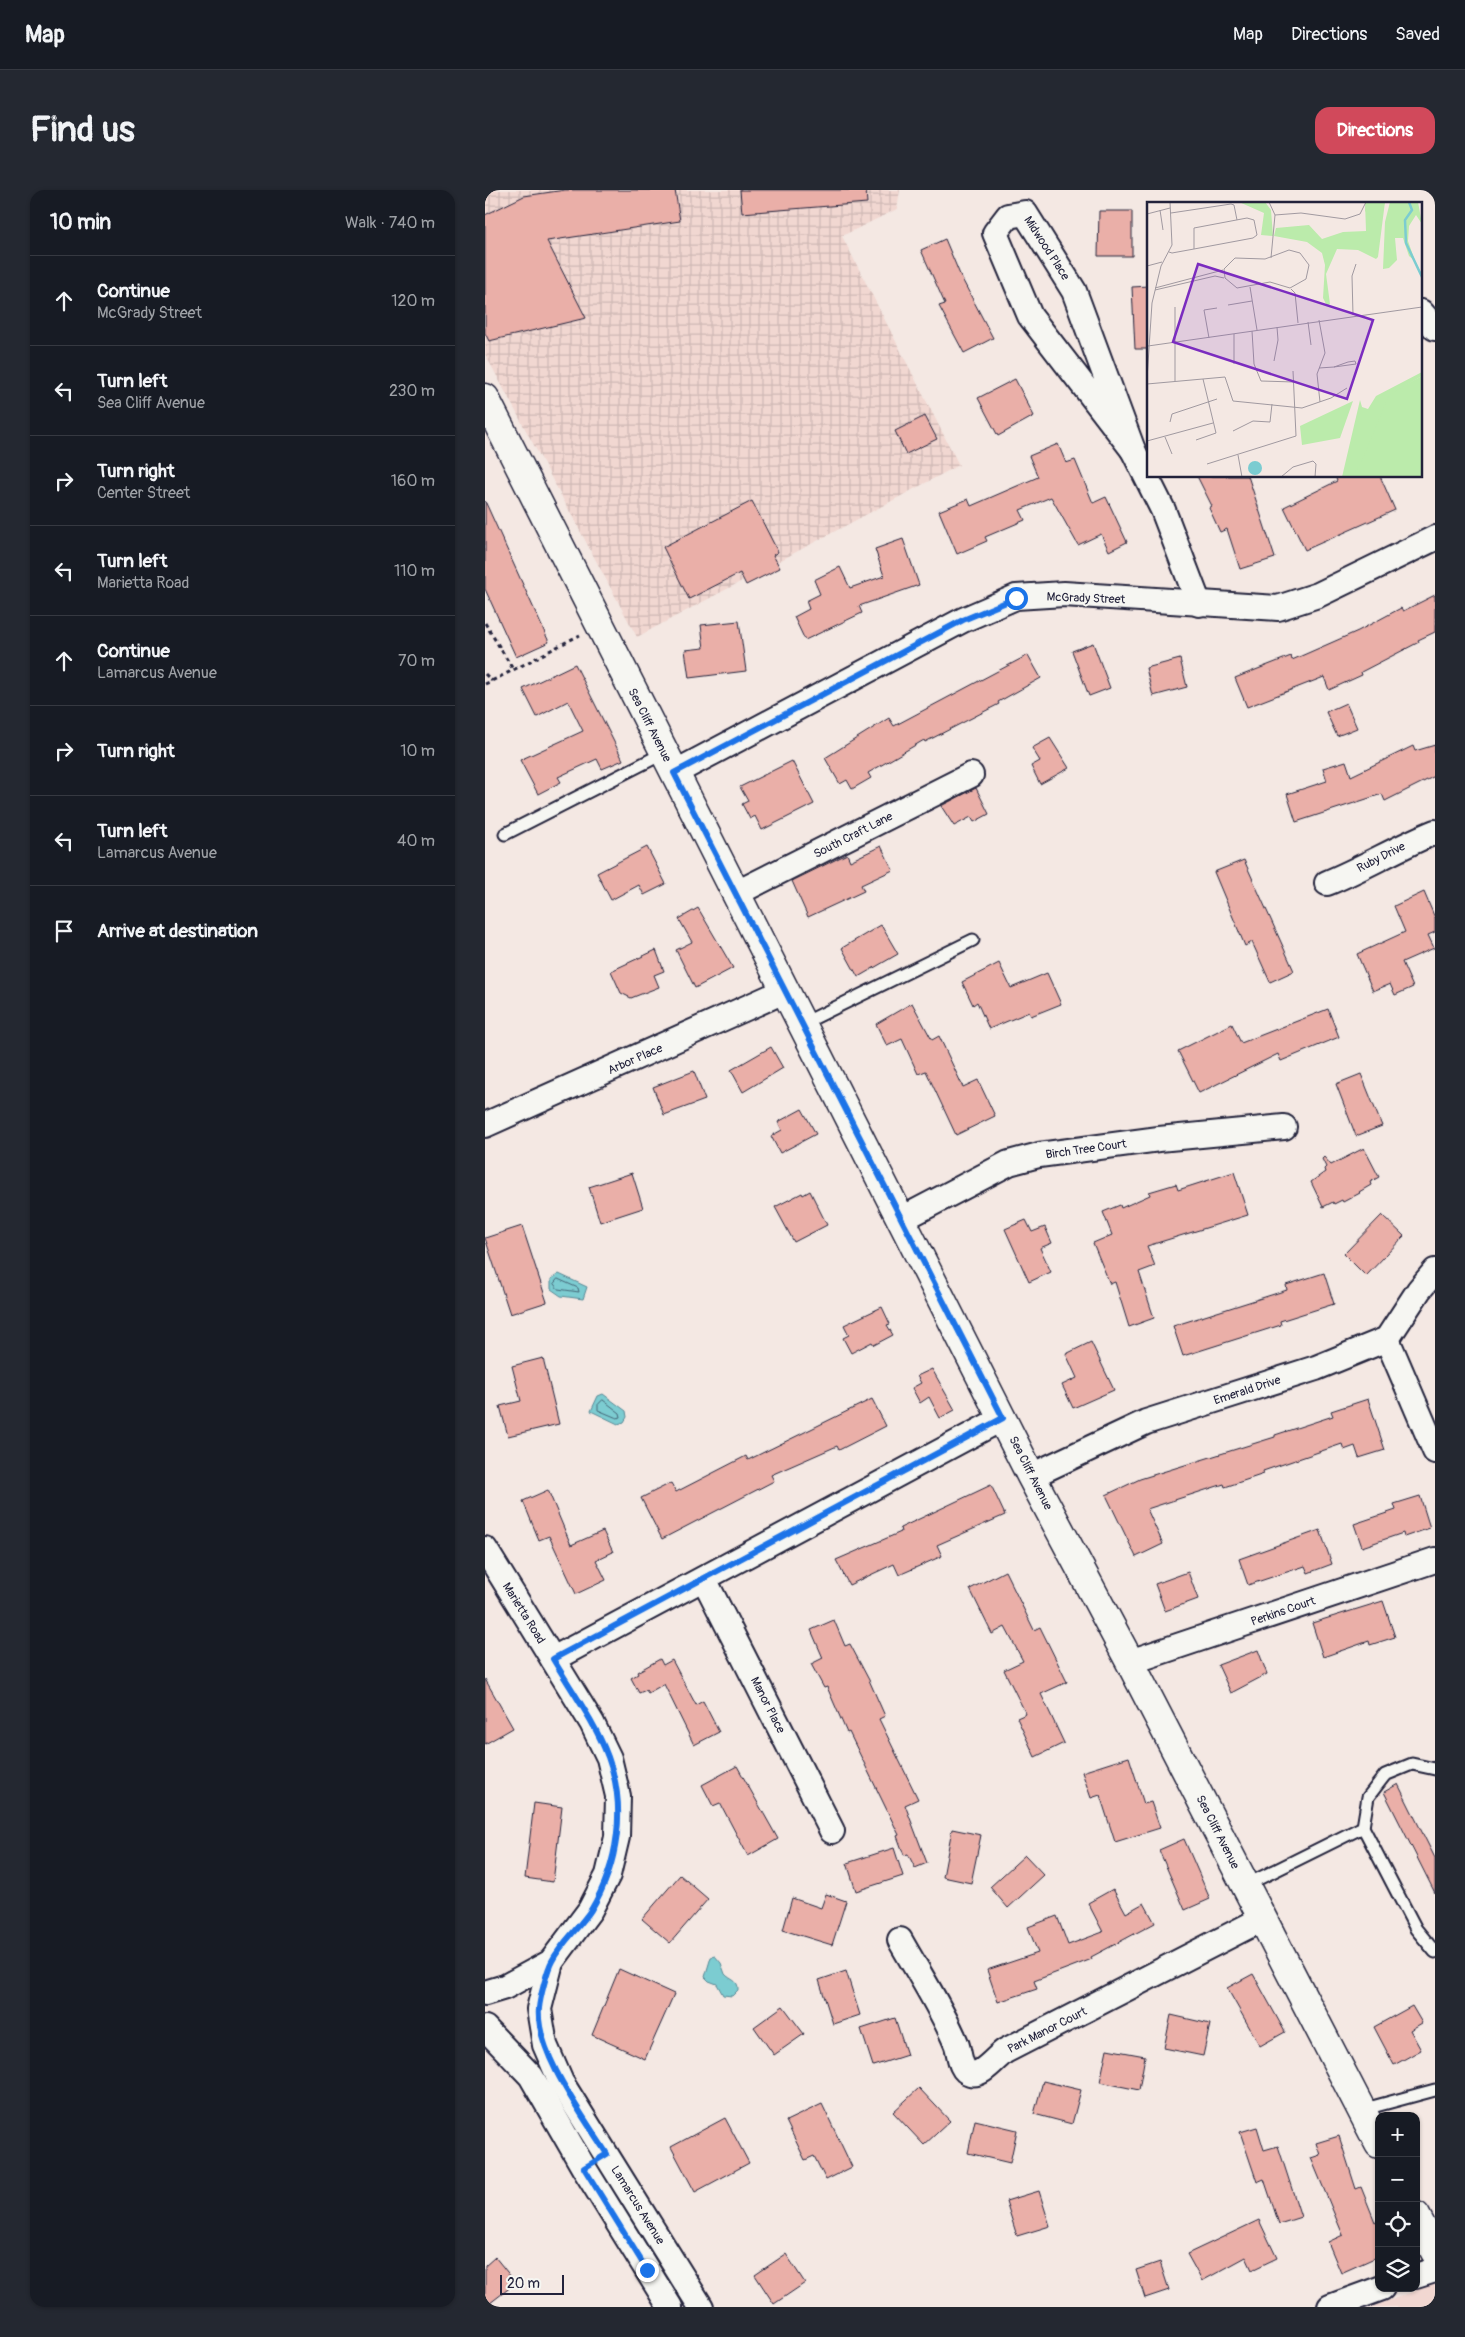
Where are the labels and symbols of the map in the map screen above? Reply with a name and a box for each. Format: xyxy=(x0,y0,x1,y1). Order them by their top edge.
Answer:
inset map xyxy=(1147,202,1423,478)
street label: Midwood Place xyxy=(1020,213,1073,283)
route start xyxy=(1005,587,1028,610)
street label: McGrady Street xyxy=(1046,590,1126,607)
street label: Sea Cliff Avenue xyxy=(625,686,675,765)
street label: South Craft Lane xyxy=(811,809,895,862)
street label: Ruby Drive xyxy=(1355,839,1408,876)
street label: Arbor Place xyxy=(605,1041,665,1078)
street label: Birch Tree Court xyxy=(1045,1136,1128,1163)
street label: Emerald Drive xyxy=(1212,1373,1283,1408)
street label: Sea Cliff Avenue xyxy=(1006,1434,1056,1513)
street label: Marietta Road xyxy=(499,1580,548,1647)
street label: Perkins Court xyxy=(1249,1593,1318,1630)
street label: Manor Place xyxy=(747,1675,788,1736)
street label: Sea Cliff Avenue xyxy=(1193,1793,1243,1872)
street label: Park Manor Court xyxy=(1005,2004,1089,2057)
street label: Lamarcus Avenue xyxy=(607,2163,668,2247)
route end xyxy=(636,2259,659,2282)
scale bar xyxy=(500,2272,564,2295)

